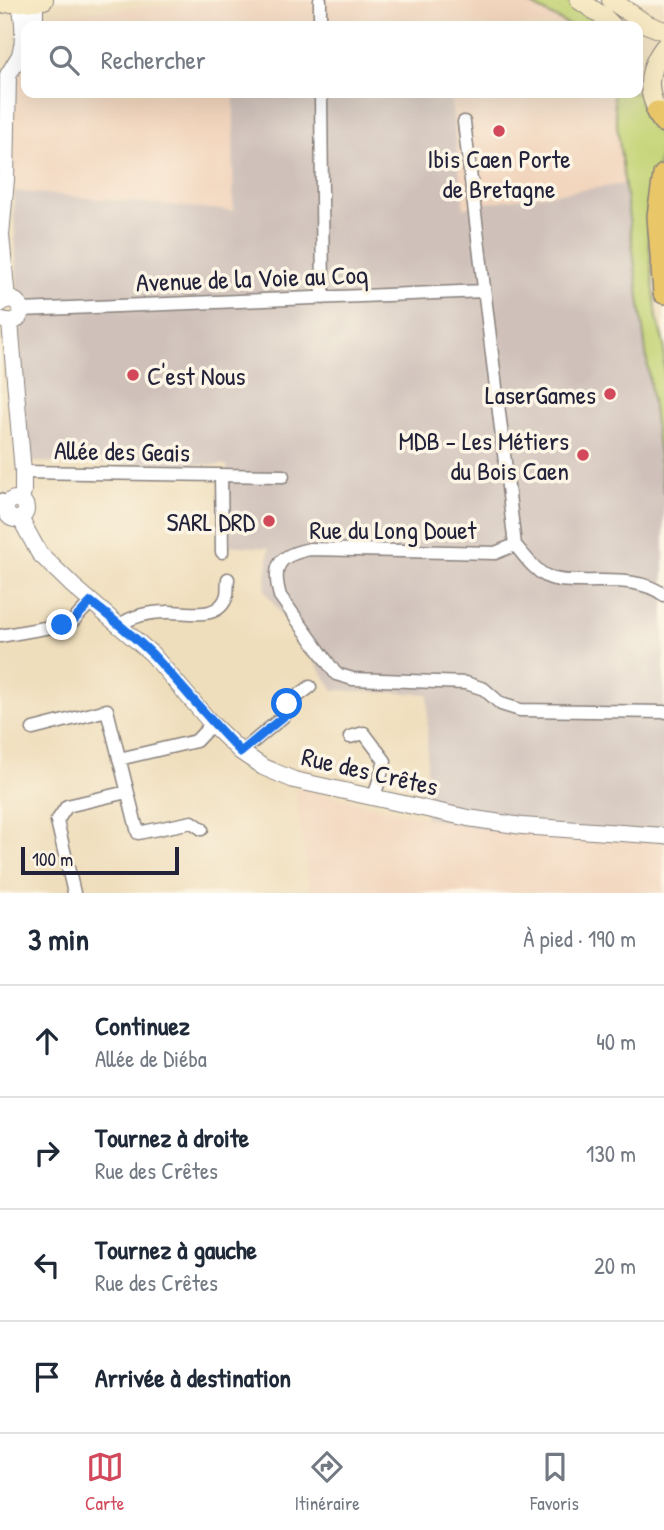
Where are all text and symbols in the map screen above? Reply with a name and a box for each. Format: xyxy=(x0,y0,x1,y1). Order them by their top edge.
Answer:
search box xyxy=(21,21,643,98)
icon: search xyxy=(45,41,83,79)
text: Rechercher xyxy=(101,42,206,77)
marker: Ibis Caen Porte de Bretagne xyxy=(491,123,507,139)
place label: Ibis Caen Porte de Bretagne xyxy=(427,141,571,206)
street label: Avenue de la Voie au Coq xyxy=(135,256,369,300)
place label: C'est Nous xyxy=(147,358,246,393)
marker: C'est Nous xyxy=(125,367,141,383)
place label: LaserGames xyxy=(485,377,596,412)
marker: LaserGames xyxy=(602,386,618,402)
place label: MDB - Les Métiers du Bois Caen xyxy=(399,423,569,488)
street label: Allée des Geais xyxy=(54,432,190,470)
marker: MDB - Les Métiers du Bois Caen xyxy=(575,447,591,463)
place label: SARL DRD xyxy=(166,504,256,539)
street label: Rue du Long Douet xyxy=(309,512,478,547)
marker: SARL DRD xyxy=(261,513,277,529)
route end xyxy=(46,609,77,640)
route start xyxy=(271,688,302,719)
street label: Rue des Crêtes xyxy=(298,738,442,804)
scale bar xyxy=(21,844,178,876)
text: 100 m xyxy=(32,846,73,872)
text: 3 min xyxy=(28,919,89,959)
text: À pied · 190 m xyxy=(523,923,636,954)
text: Continuez xyxy=(95,1008,190,1043)
icon: ahead xyxy=(28,1022,66,1060)
text: 40 m xyxy=(596,1026,636,1057)
text: Allée de Diéba xyxy=(95,1043,207,1074)
text: Tournez à droite xyxy=(95,1120,249,1155)
icon: right xyxy=(28,1134,66,1172)
text: 130 m xyxy=(586,1138,636,1169)
text: Rue des Crêtes xyxy=(95,1155,218,1186)
text: Tournez à gauche xyxy=(95,1232,257,1267)
icon: left xyxy=(28,1246,66,1284)
text: 20 m xyxy=(594,1250,636,1281)
text: Rue des Crêtes xyxy=(95,1267,218,1298)
icon: arrive xyxy=(28,1358,66,1396)
text: Arrivée à destination xyxy=(95,1360,291,1395)
tab: Carte xyxy=(85,1448,124,1516)
tab: Itinéraire xyxy=(295,1448,360,1516)
tab: Favoris xyxy=(530,1448,579,1516)

